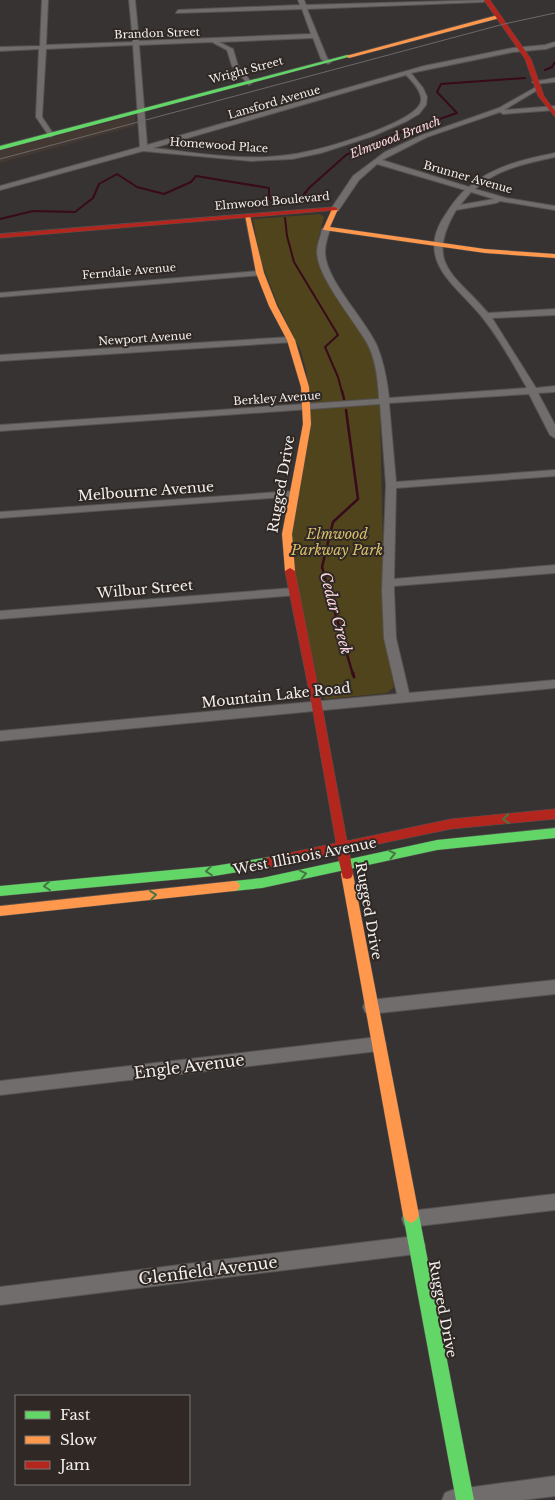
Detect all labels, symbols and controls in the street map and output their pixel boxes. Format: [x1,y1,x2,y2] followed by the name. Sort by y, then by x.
[114,24,201,41] street label: Brandon Street
[207,53,285,87] street label: Wright Street
[226,82,322,122] street label: Lansford Avenue
[346,113,443,162] water label: Elmwood Branch
[169,135,269,155] street label: Homewood Place
[422,158,514,196] street label: Brunner Avenue
[214,189,331,213] street label: Elmwood Boulevard
[82,260,176,282] street label: Ferndale Avenue
[98,328,192,348] street label: Newport Avenue
[233,388,321,408] street label: Berkley Avenue
[264,434,298,534] street label: Rugged Drive
[77,477,215,505] street label: Melbourne Avenue
[290,525,383,559] park label: Elmwood Parkway Park
[316,570,356,656] water label: Cedar Creek
[95,576,195,602] street label: Wilbur Street
[201,678,352,712] street label: Mountain Lake Road
[502,813,510,824] one-way arrow
[231,833,378,879] street label: West Illinois Avenue
[388,849,397,860] one-way arrow
[352,861,386,961] street label: Rugged Drive
[205,865,213,876] one-way arrow
[299,869,308,880] one-way arrow
[43,880,51,891] one-way arrow
[149,890,157,901] one-way arrow
[132,1049,246,1083] street label: Engle Avenue
[137,1252,279,1288] street label: Glenfield Avenue
[425,1259,461,1359] street label: Rugged Drive
[15,1395,190,1485] legend
[60,1405,91,1424] text: Fast
[60,1430,97,1449] text: Slow
[58,1455,90,1474] text: Jam

